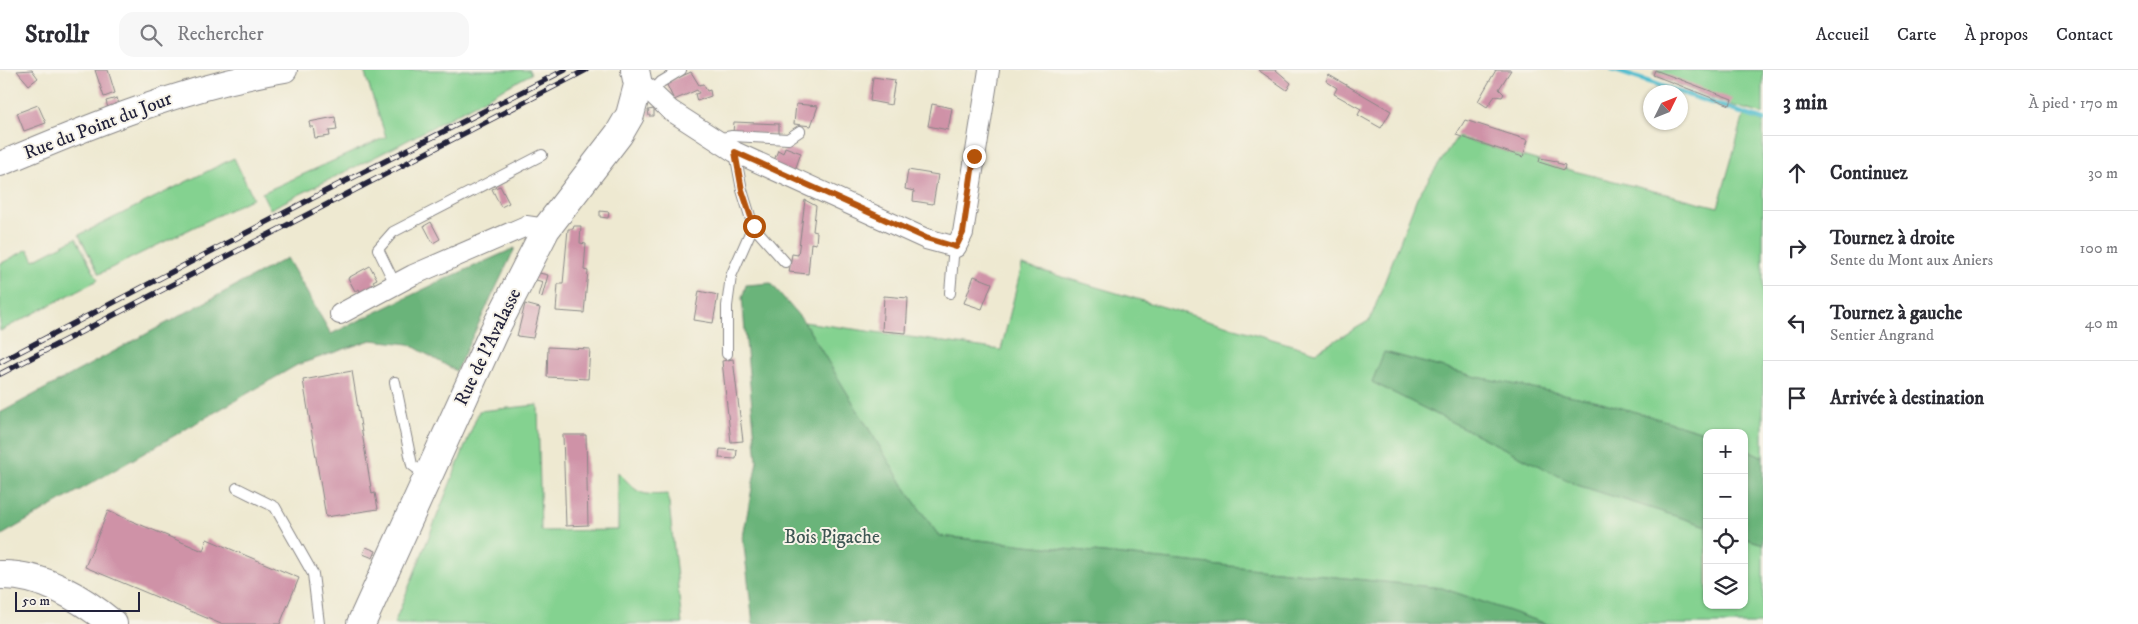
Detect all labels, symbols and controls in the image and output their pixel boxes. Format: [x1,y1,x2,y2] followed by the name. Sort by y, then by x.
[119,12,469,57] search box
[25,20,89,50] text: Strollr
[137,21,165,49] icon: search
[177,23,264,46] text: Rechercher
[1816,24,1869,46] text: Accueil
[1897,24,1936,46] text: Carte
[1964,24,2028,46] text: À propos
[2056,24,2113,46] text: Contact
[1643,85,1688,130] north arrow
[21,87,175,165] street label: Rue du Point du Jour
[1783,90,1828,116] text: 3 min
[2029,93,2118,113] text: À pied · 170 m
[963,145,986,168] route end
[1783,159,1811,187] icon: ahead
[1830,162,1908,185] text: Continuez
[2088,163,2118,183] text: 30 m
[743,215,766,238] route start
[1830,227,1955,250] text: Tournez à droite
[1783,234,1811,262] icon: right
[2080,238,2118,258] text: 100 m
[1830,250,1993,270] text: Sente du Mont aux Aniers
[450,284,526,409] street label: Rue de l'Avalasse
[1830,302,1962,325] text: Tournez à gauche
[1783,309,1811,337] icon: left
[2085,313,2118,333] text: 40 m
[1830,325,1934,345] text: Sentier Angrand
[1783,384,1811,412] icon: arrive
[1830,387,1984,410] text: Arrivée à destination
[1703,429,1748,609] map controls
[1703,429,1748,474] button: +
[1703,474,1748,519] button: −
[1703,519,1748,564] button: locate
[784,526,880,549] park label: Bois Pigache
[1703,564,1748,609] button: layers
[15,589,140,612] scale bar
[22,592,50,610] text: 50 m

